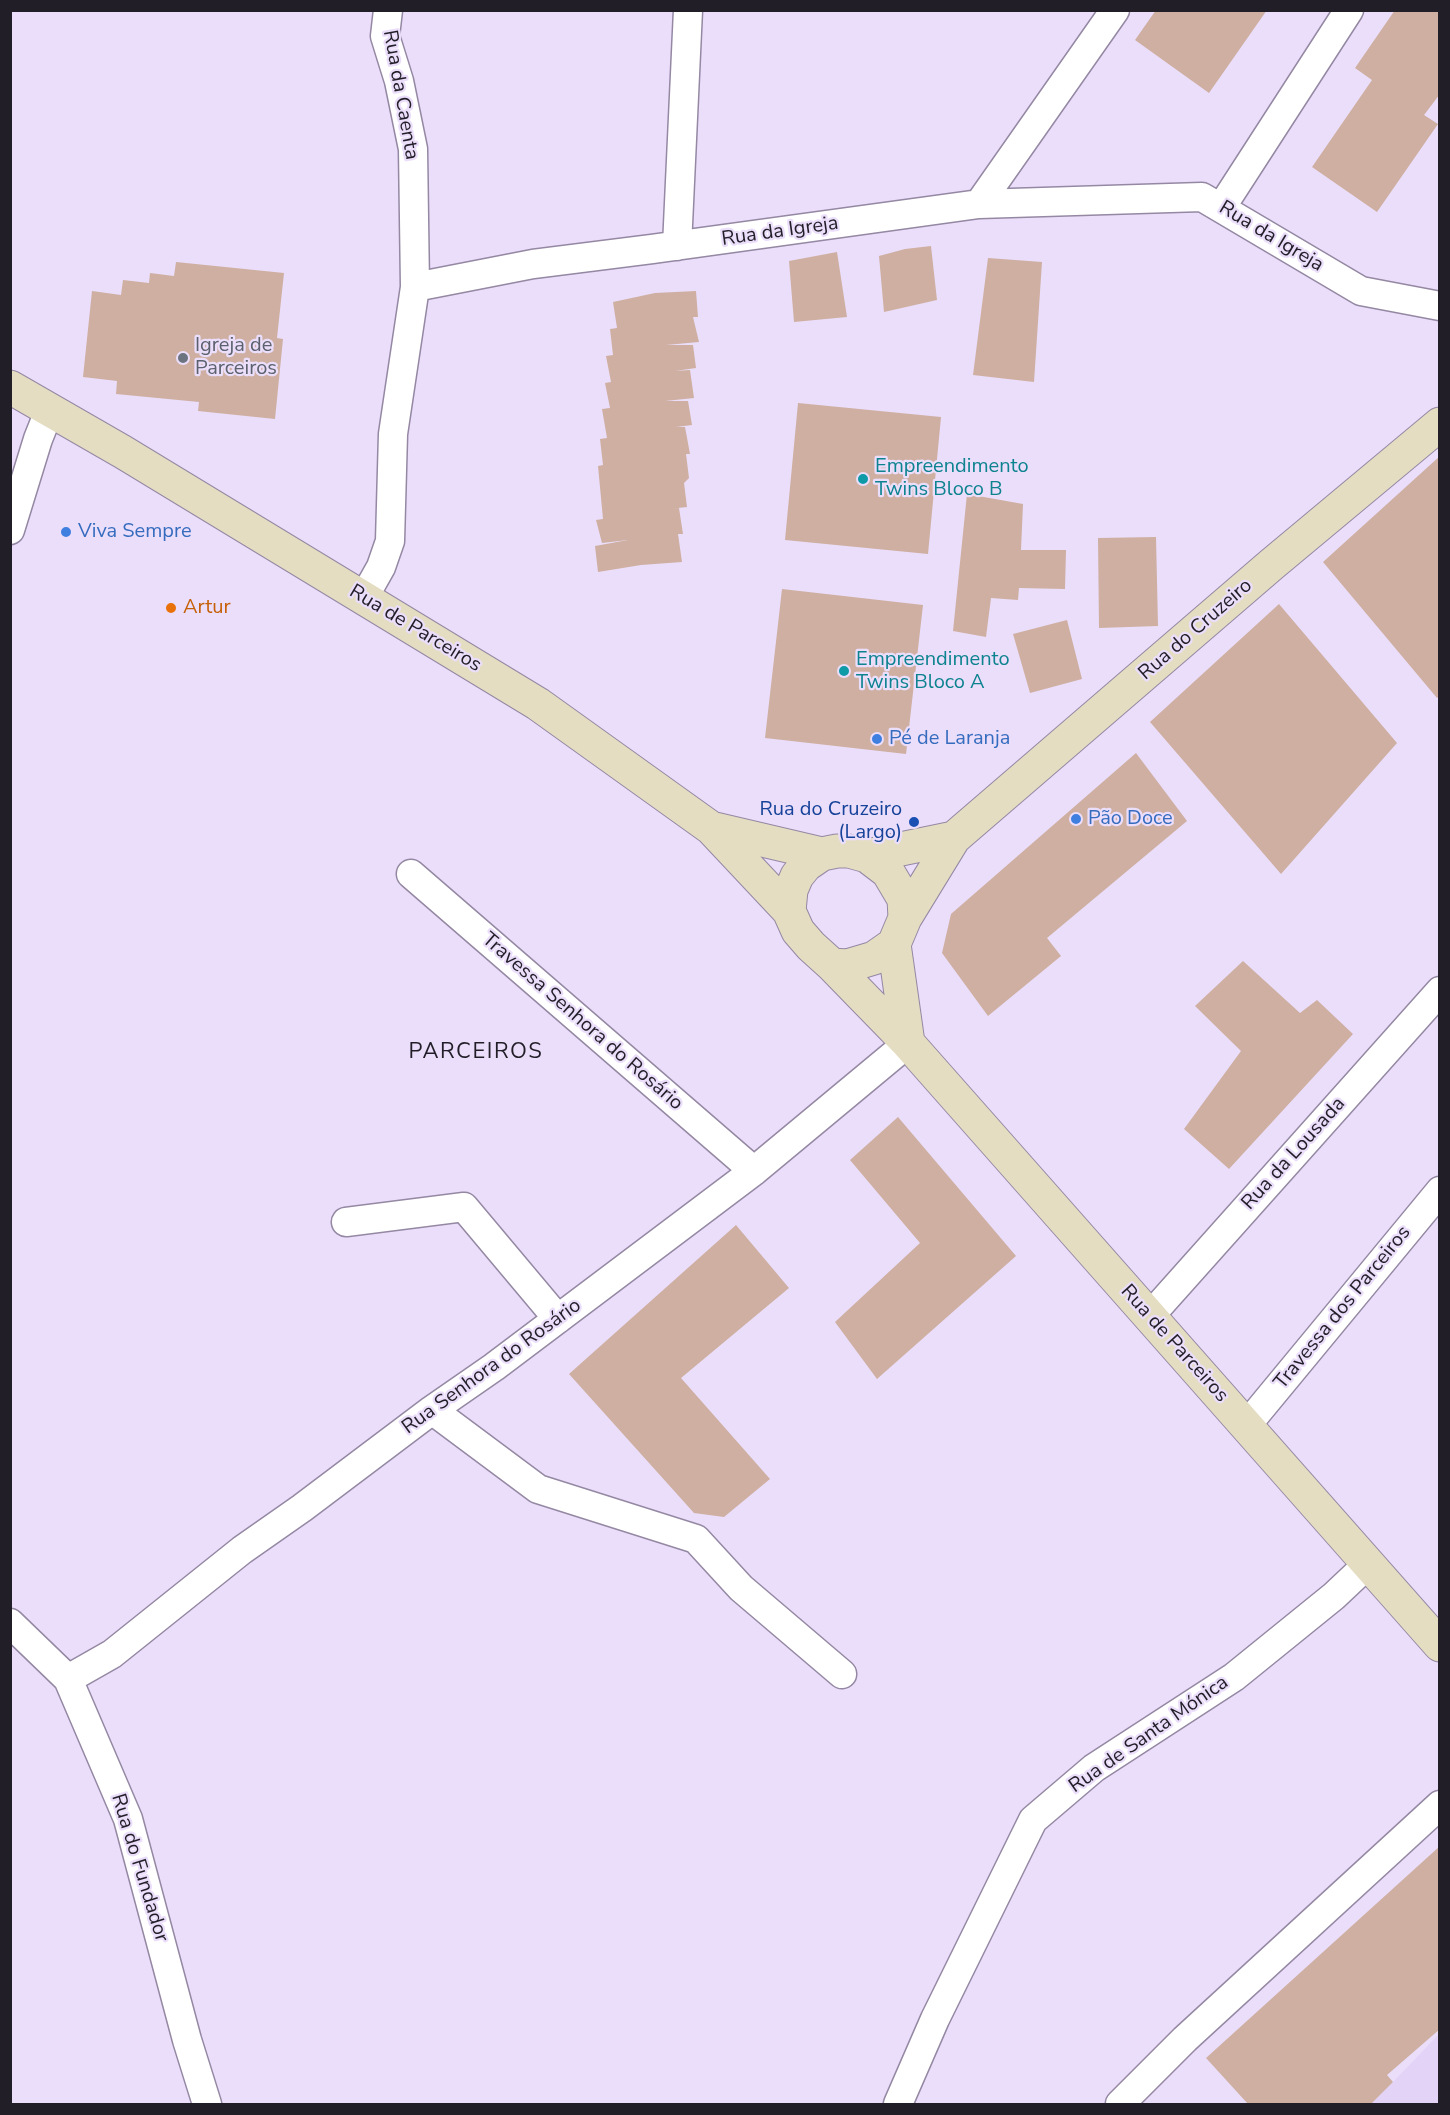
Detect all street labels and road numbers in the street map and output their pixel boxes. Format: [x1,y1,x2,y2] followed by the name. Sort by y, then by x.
[377,28,423,162] street label: Rua da Caenta
[1214,196,1328,278] street label: Rua da Igreja
[720,212,840,252] street label: Rua da Igreja
[1134,574,1258,686] street label: Rua do Cruzeiro
[345,580,485,678] street label: Rua de Parceiros
[476,928,688,1116] street label: Travessa Senhora do Rosário
[1237,1093,1351,1215] street label: Rua da Lousada
[1270,1221,1416,1395] street label: Travessa dos Parceiros
[1115,1280,1233,1408] street label: Rua de Parceiros
[398,1294,586,1440] street label: Rua Senhora do Rosário
[1065,1671,1233,1799] street label: Rua de Santa Mónica
[105,1791,173,1945] street label: Rua do Fundador

